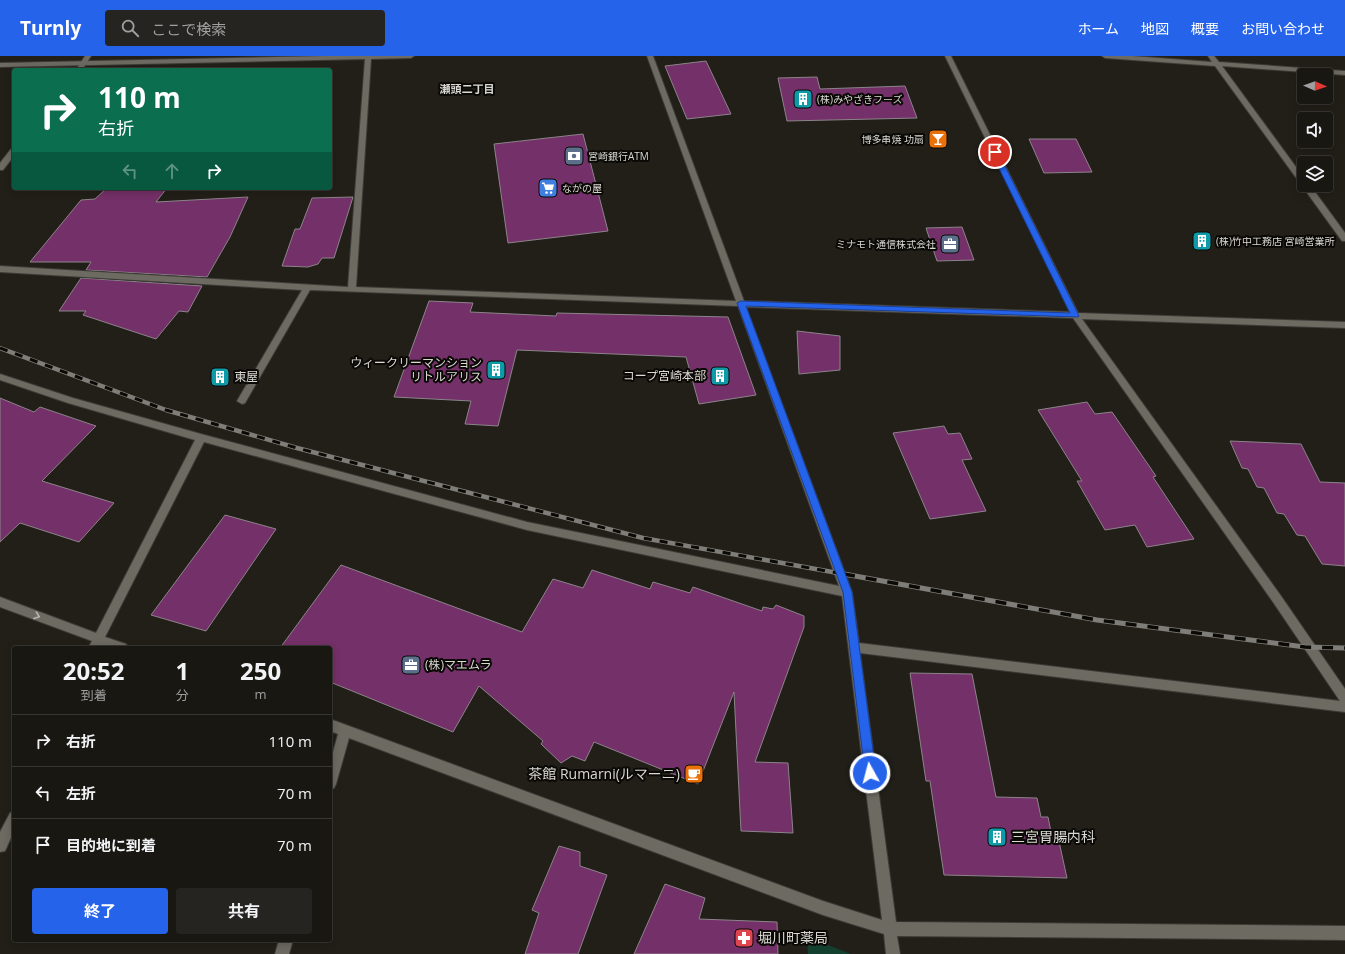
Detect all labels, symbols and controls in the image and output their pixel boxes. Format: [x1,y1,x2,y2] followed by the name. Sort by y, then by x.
[105,10,385,46] search box
[20,15,81,41] text: Turnly
[119,17,141,39] icon: search
[151,19,226,39] text: ここで検索
[1077,19,1119,38] text: ホーム
[1141,19,1169,38] text: 地図
[1191,19,1219,38] text: 概要
[1241,19,1325,38] text: お問い合わせ
[1297,68,1333,104] north arrow
[1297,68,1333,192] map controls
[98,78,181,116] text: 110 m
[440,81,495,96] district label: 瀬頭二丁目
[32,84,84,136] icon: right
[792,88,814,110] building icon: (株)みやざきフーズ
[817,92,902,106] place label: (株)みやざきフーズ
[1297,112,1333,148] button: sound
[98,116,134,140] text: 右折
[927,128,949,150] bar icon: 博多串焼 功扇
[861,132,924,146] place label: 博多串焼 功扇
[978,135,1012,169] pin
[984,141,1006,163] icon: arrive
[563,145,585,167] bank icon: 宮崎銀行ATM
[588,149,649,163] place label: 宮崎銀行ATM
[1297,156,1333,192] button: layers
[119,160,141,182] icon: left
[161,160,183,182] icon: ahead
[203,160,225,182] icon: right
[537,177,559,199] supermarket icon: ながの屋
[562,181,602,195] place label: ながの屋
[1191,230,1213,252] building icon: (株)竹中工務店 宮崎営業所
[939,233,961,255] office icon: ミナモト通信株式会社
[1216,234,1335,248] place label: (株)竹中工務店 宮崎営業所
[836,237,936,251] place label: ミナモト通信株式会社
[350,354,482,385] place label: ウィークリーマンション リトルアリス
[485,359,507,381] building icon: ウィークリーマンション リトルアリス
[709,365,731,387] building icon: コープ宮崎本部
[209,366,231,388] building icon: 東屋
[623,367,706,384] place label: コープ宮崎本部
[234,368,258,385] place label: 東屋
[33,611,40,620] one-way arrow
[63,654,125,687] text: 20:52
[175,654,189,687] text: 1
[240,654,281,687] text: 250
[400,654,422,676] office icon: (株)マエムラ
[425,656,491,673] place label: (株)マエムラ
[255,685,267,703] text: m
[81,686,107,704] text: 到着
[176,686,189,704] text: 分
[32,730,54,752] icon: right
[66,731,96,751] text: 右折
[268,731,312,751] text: 110 m
[849,752,891,794] position arrow
[683,763,705,785] cafe icon: 茶館 Rumarni(ルマーニ)
[528,764,680,783] place label: 茶館 Rumarni(ルマーニ)
[32,782,54,804] icon: left
[66,783,96,803] text: 左折
[277,783,312,803] text: 70 m
[986,826,1008,848] building icon: 三宮胃腸内科
[1011,827,1095,846] place label: 三宮胃腸内科
[32,834,54,856] icon: arrive
[66,835,156,855] text: 目的地に到着
[277,835,312,855] text: 70 m
[32,888,168,934] button: 終了
[176,888,312,934] button: 共有
[733,927,755,949] pharmacy icon: 堀川町薬局
[758,928,828,947] place label: 堀川町薬局

